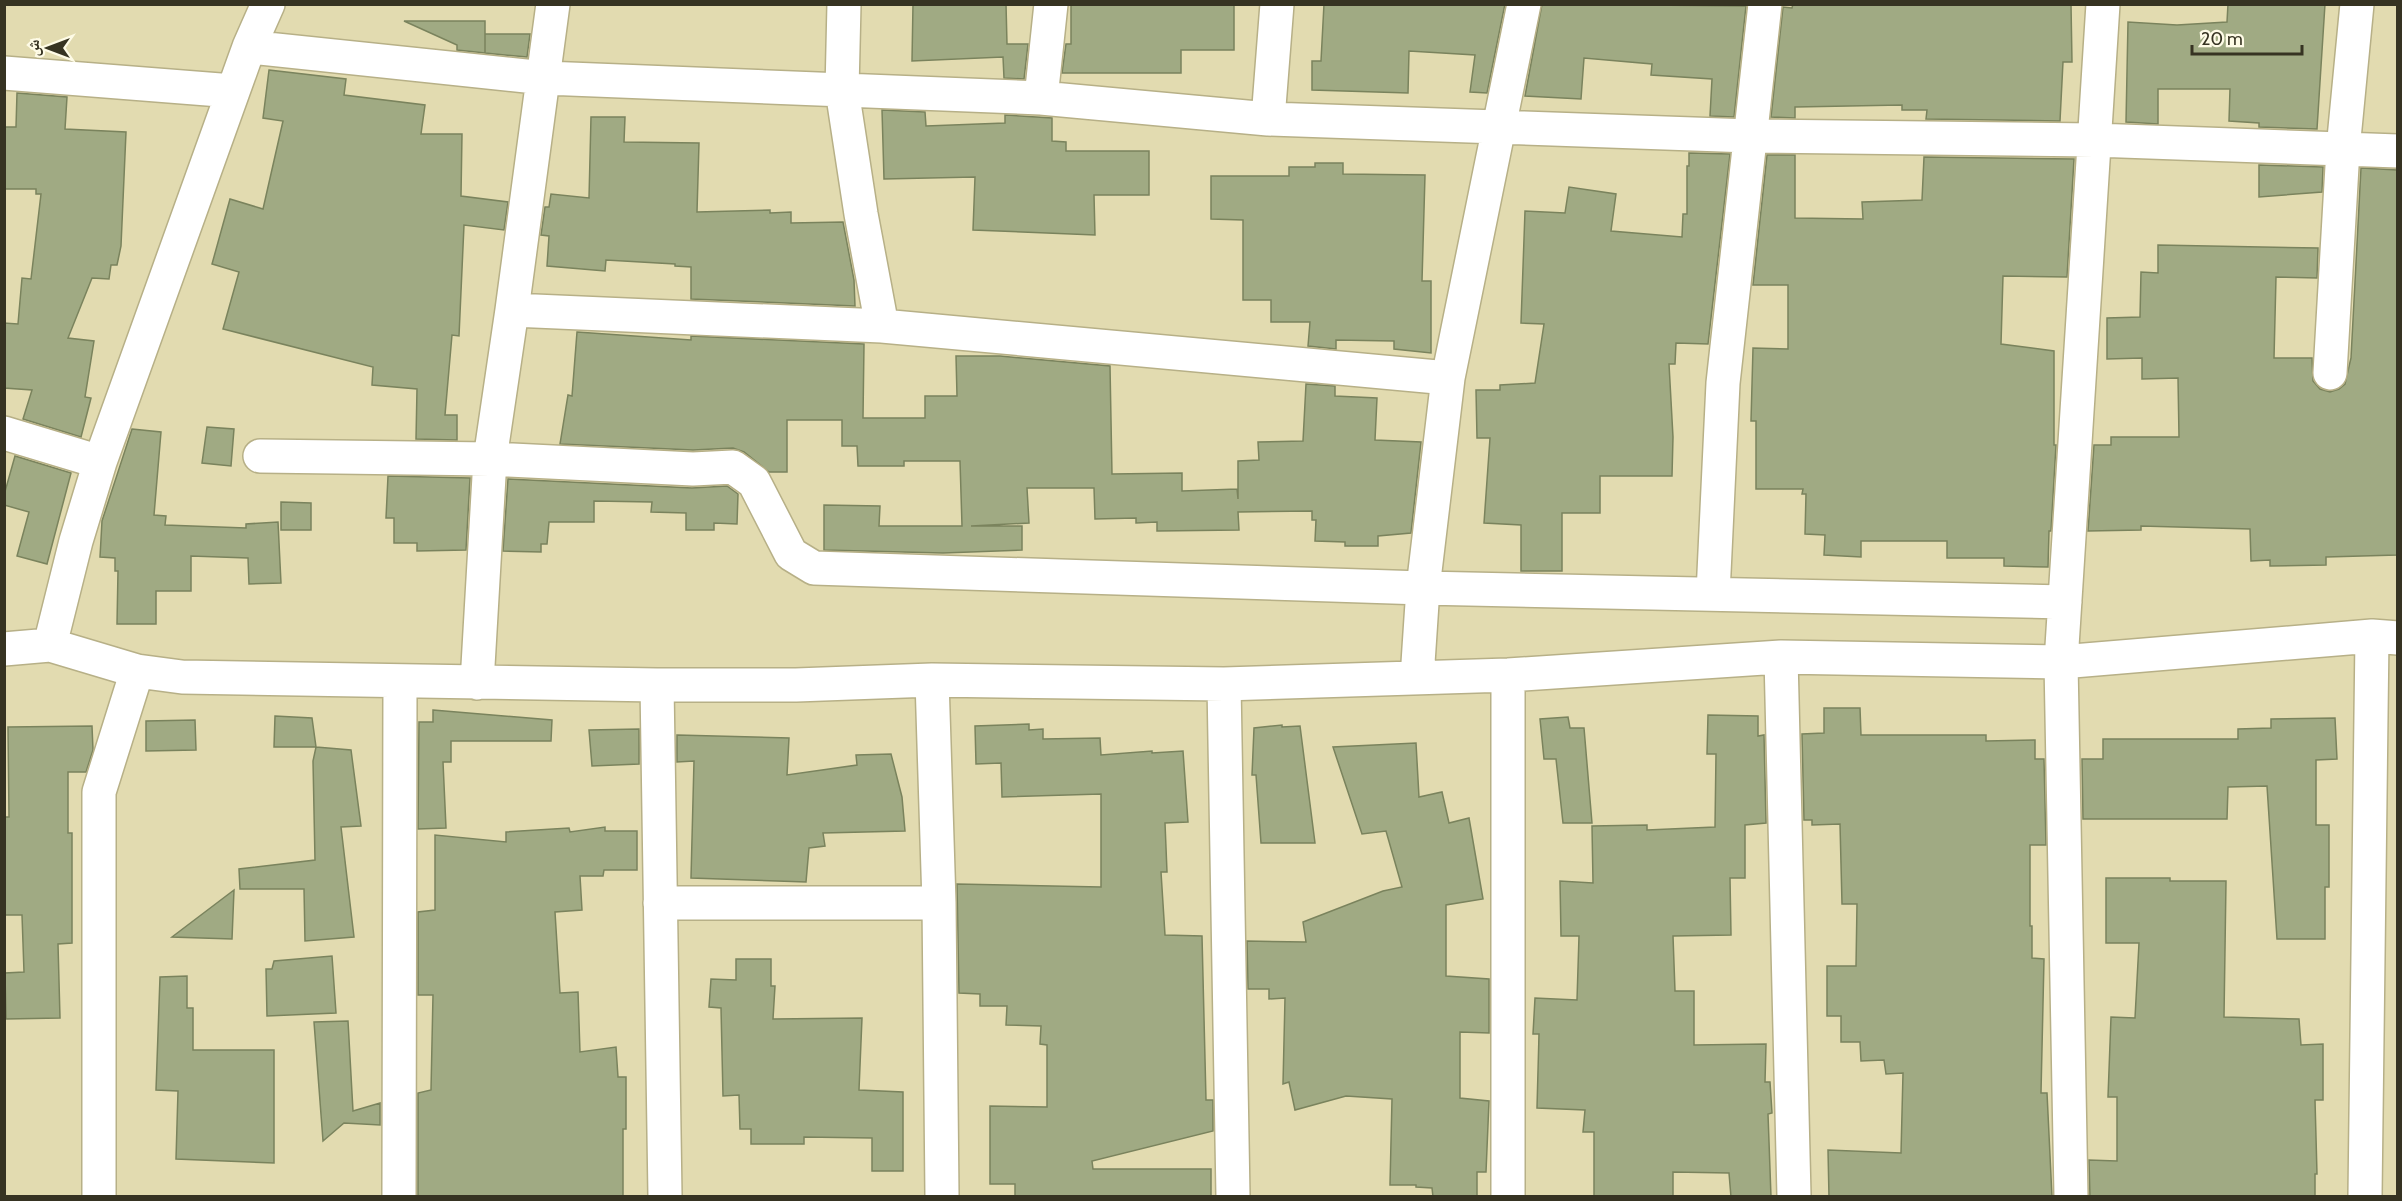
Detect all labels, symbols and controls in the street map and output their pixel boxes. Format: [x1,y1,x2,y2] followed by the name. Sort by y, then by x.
[18,18,78,78] north arrow
[2192,18,2302,56] scale bar
[2201,28,2243,50] text: 20 m
[24,39,43,56] text: ش

